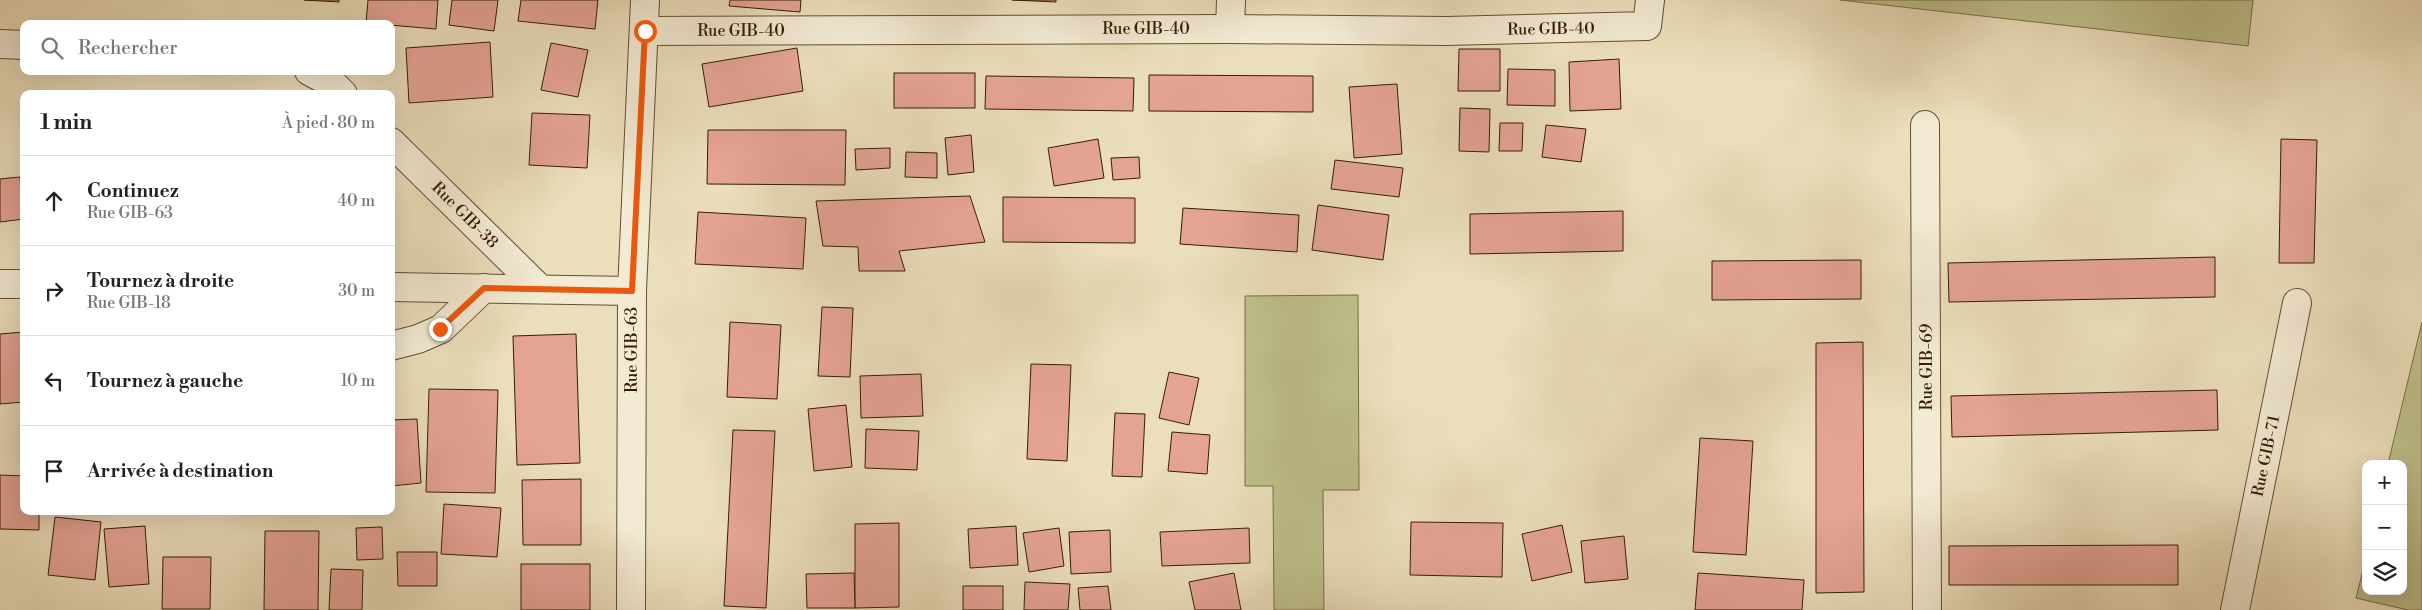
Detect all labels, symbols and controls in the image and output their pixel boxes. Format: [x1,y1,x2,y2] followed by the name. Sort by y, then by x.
[1507,18,1595,40] street label: Rue GIB-40
[1102,19,1190,39] street label: Rue GIB-40
[20,20,395,75] search box
[634,20,657,43] route start
[697,21,785,41] street label: Rue GIB-40
[38,34,66,62] icon: search
[78,36,177,60] text: Rechercher
[40,110,92,136] text: 1 min
[282,113,375,133] text: À pied · 80 m
[427,177,503,253] street label: Rue GIB-38
[87,179,179,203] text: Continuez
[40,187,68,215] icon: ahead
[338,191,375,211] text: 40 m
[87,203,173,223] text: Rue GIB-63
[87,269,234,293] text: Tournez à droite
[40,277,68,305] icon: right
[338,281,375,301] text: 30 m
[87,293,171,313] text: Rue GIB-18
[622,307,642,393] street label: Rue GIB-63
[429,318,452,341] route end
[1917,323,1937,410] street label: Rue GIB-69
[40,367,68,395] icon: left
[87,369,243,393] text: Tournez à gauche
[341,371,375,391] text: 10 m
[2248,413,2284,499] street label: Rue GIB-71
[40,457,68,485] icon: arrive
[87,459,273,483] text: Arrivée à destination
[2362,460,2407,595] map controls
[2362,460,2407,505] button: +
[2362,505,2407,550] button: −
[2362,550,2407,595] button: layers

